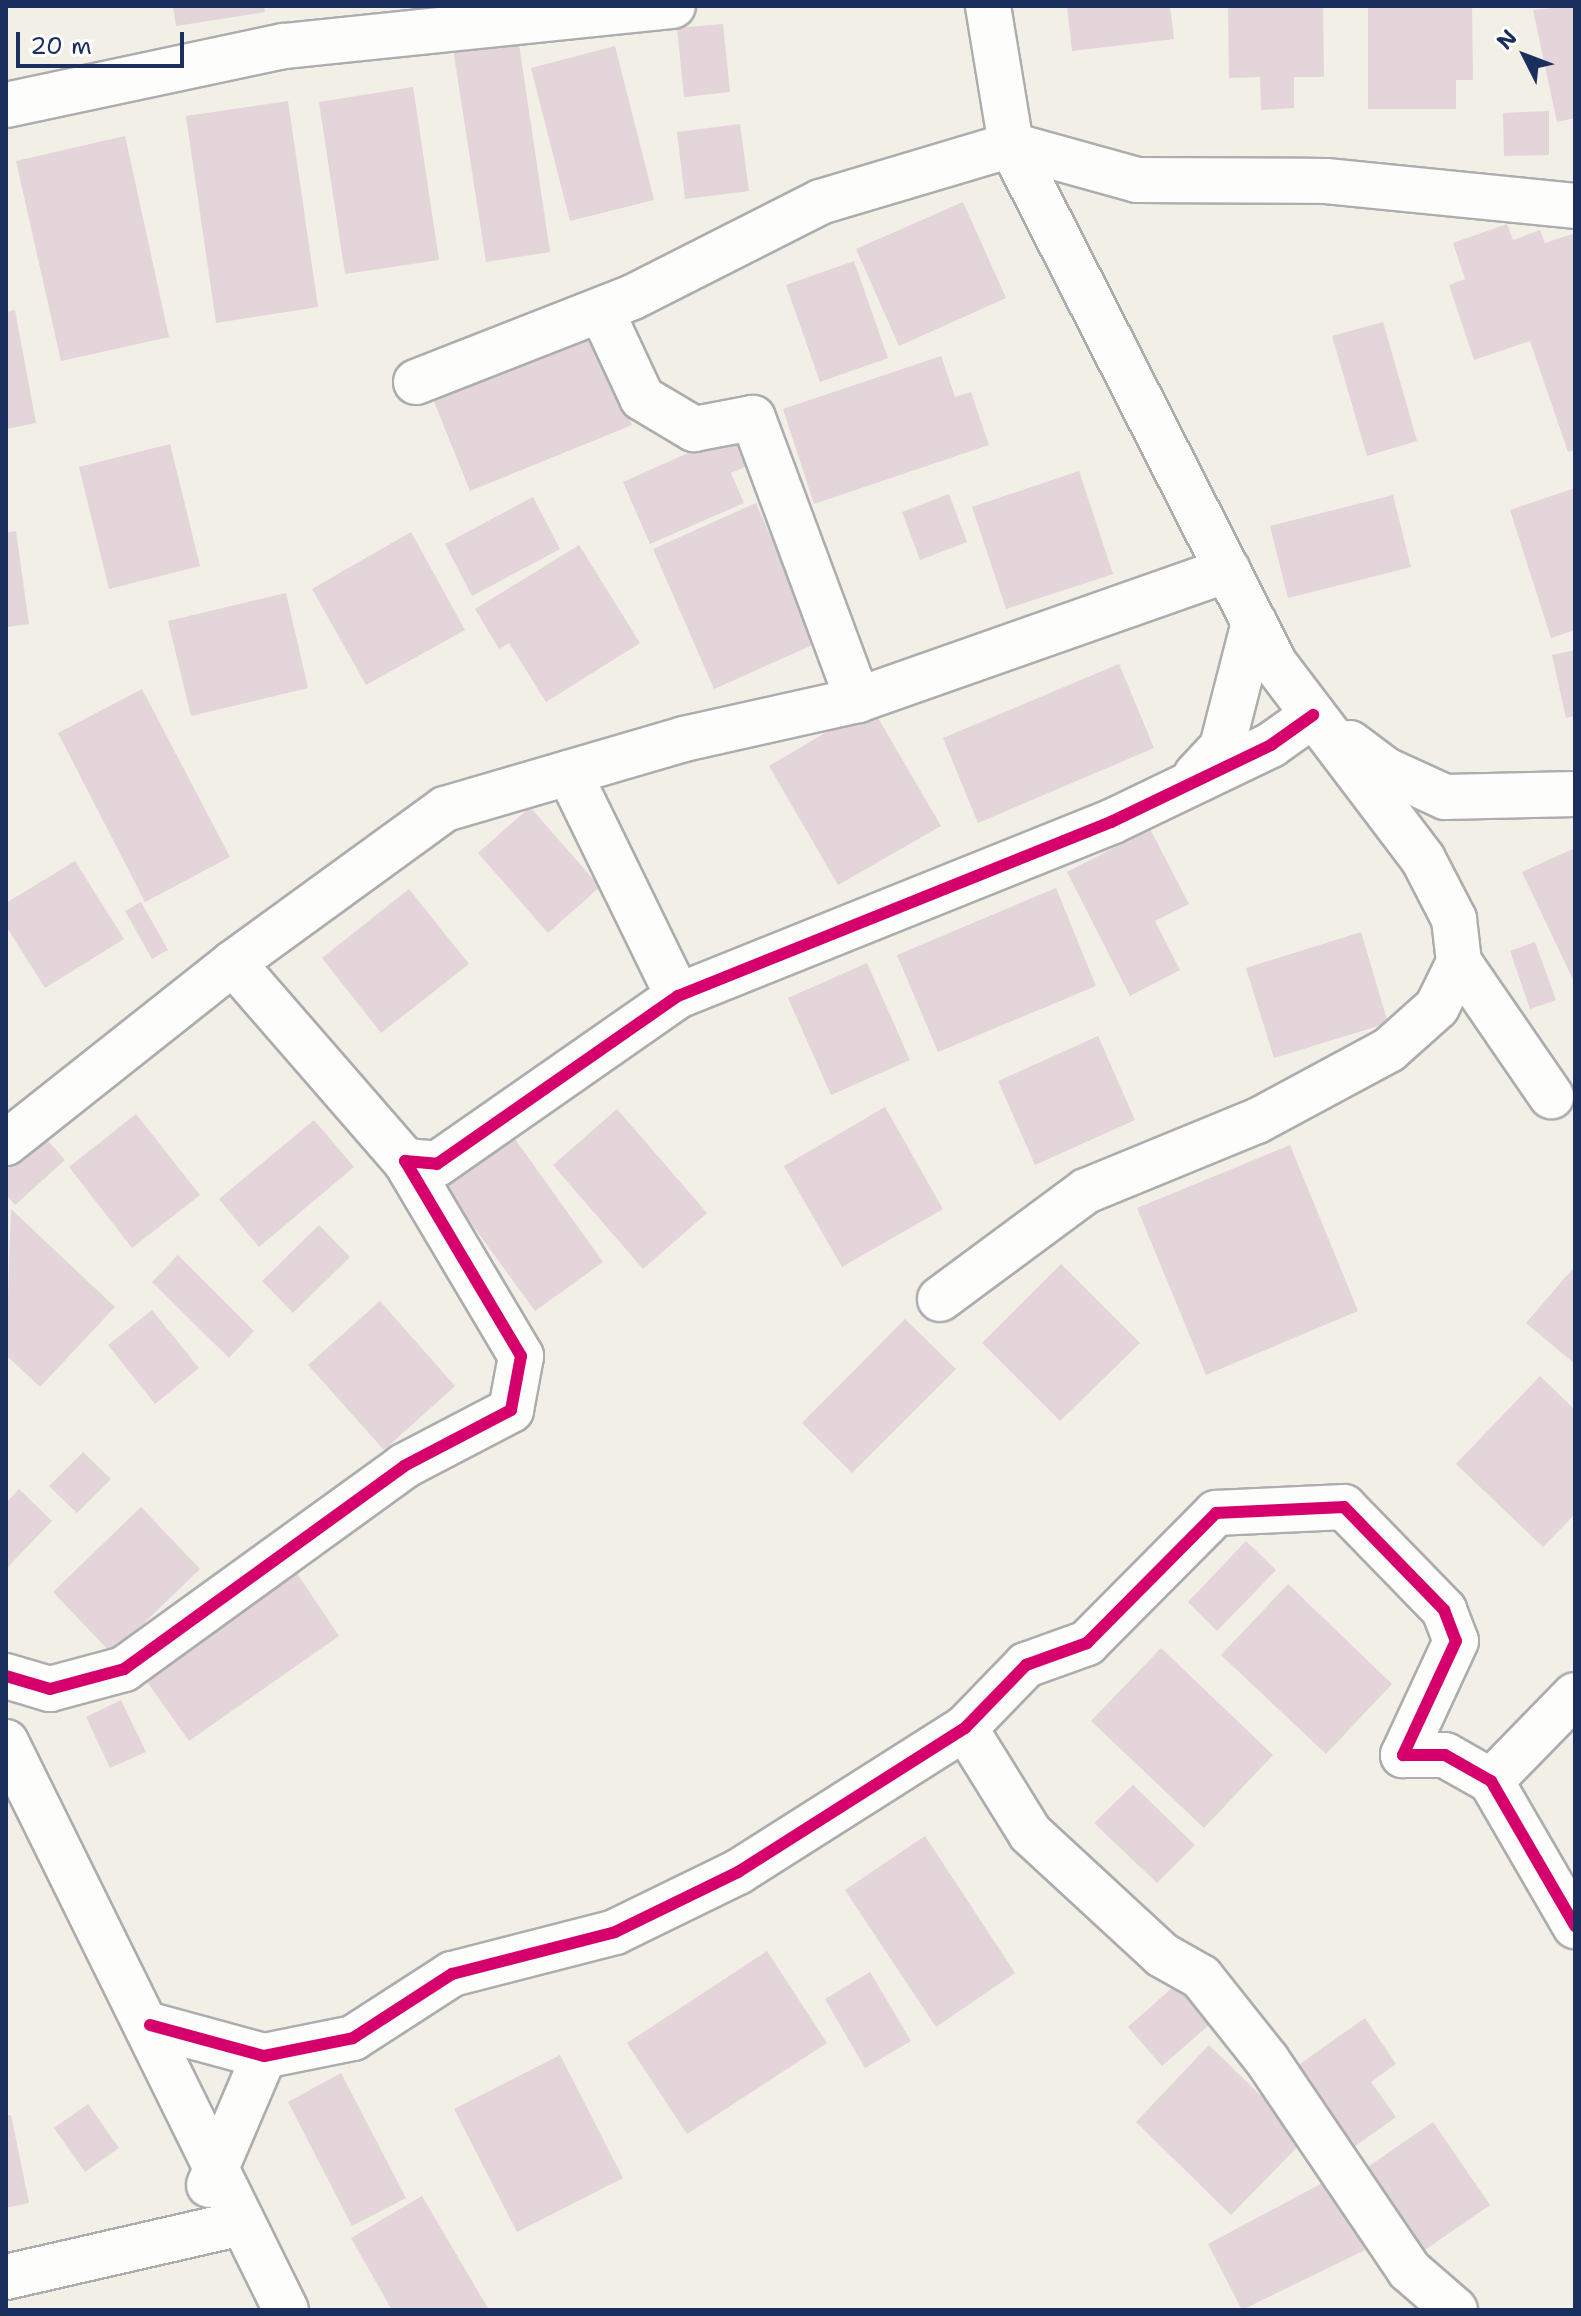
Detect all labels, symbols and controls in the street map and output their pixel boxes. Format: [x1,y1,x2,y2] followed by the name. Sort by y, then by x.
[20,16,188,66] scale bar
[1485,16,1565,96] north arrow
[1490,23,1523,56] text: N
[30,30,92,62] text: 20 m

